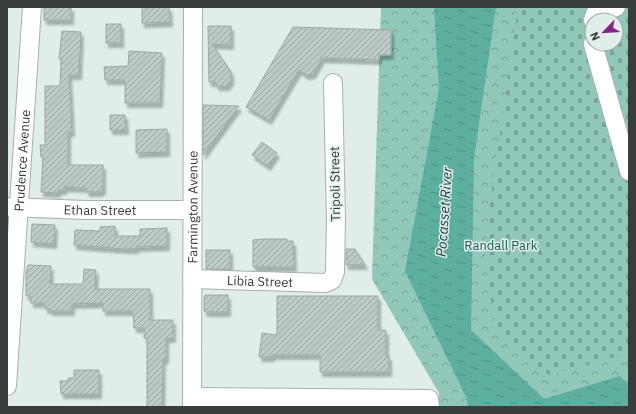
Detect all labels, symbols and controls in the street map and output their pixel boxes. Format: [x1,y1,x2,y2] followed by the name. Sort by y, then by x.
[584,12,624,52] north arrow
[587,30,603,43] text: N
[10,109,34,212] street label: Prudence Avenue
[326,146,344,222] street label: Tripoli Street
[184,150,201,264] street label: Farmington Avenue
[432,166,456,258] water label: Pocasset River
[63,201,136,219] street label: Ethan Street
[464,237,538,254] park label: Randall Park
[227,272,293,291] street label: Libia Street

